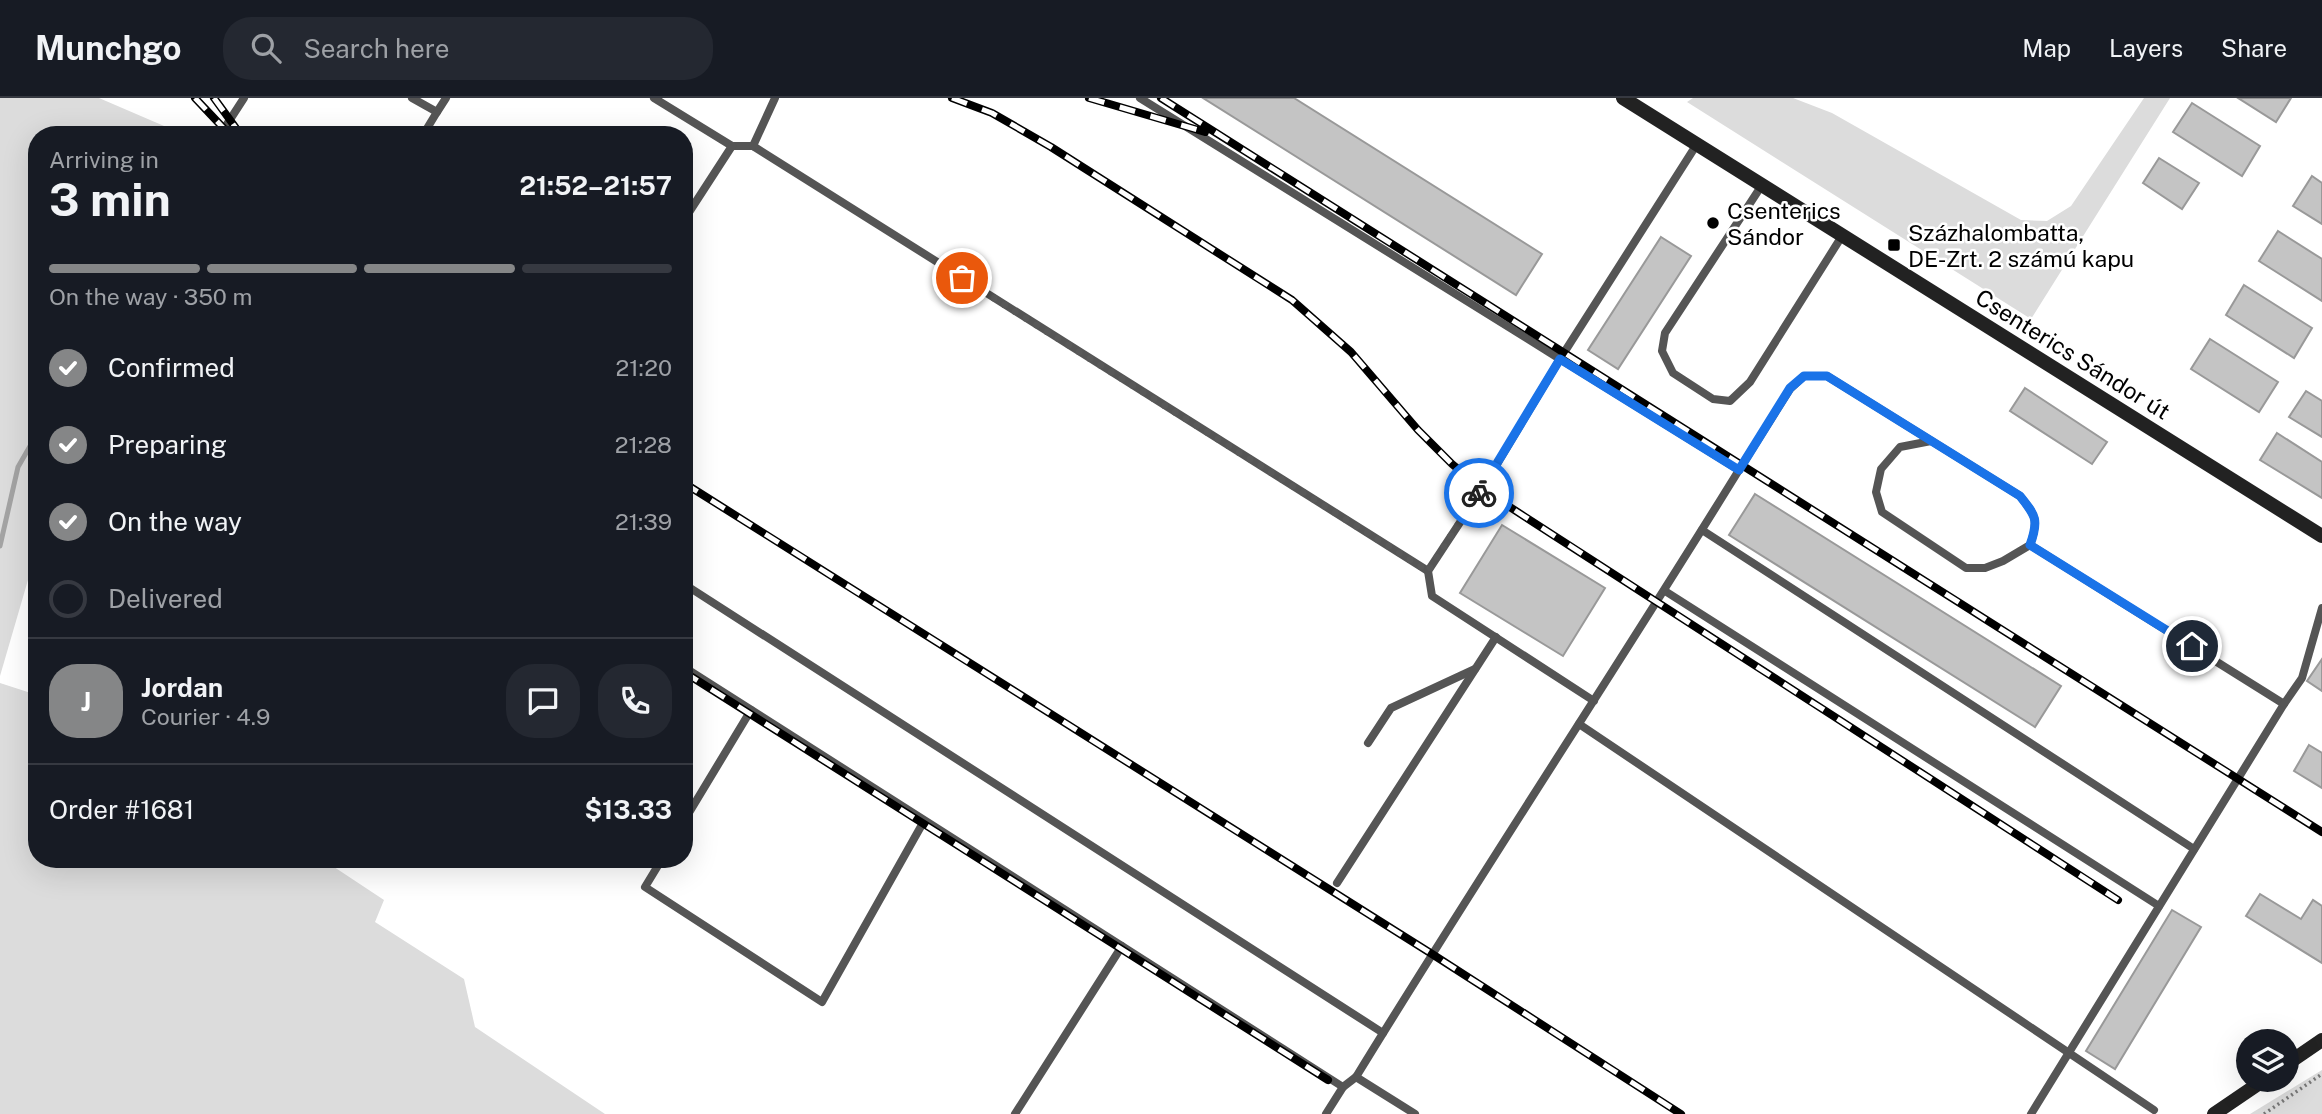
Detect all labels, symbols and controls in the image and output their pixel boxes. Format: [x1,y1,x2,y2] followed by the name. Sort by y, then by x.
[223,17,713,80] search box
[35,29,181,67] text: Munchgo
[247,29,285,67] icon: search
[303,33,449,64] text: Search here
[2022,34,2071,62] text: Map
[2109,34,2183,62] text: Layers
[2221,34,2287,62] text: Share
[49,146,159,173] text: Arriving in
[519,170,672,201] text: 21:52–21:57
[49,172,171,226] text: 3 min
[1727,197,1841,250] place label: Csenterics Sándor
[1705,215,1721,231] marker: Csenterics Sándor
[1908,219,2134,272] place label: Százhalombatta, DE-Zrt. 2 számú kapu
[1886,237,1902,253] marker: Százhalombatta, DE-Zrt. 2 számú kapu
[932,248,992,308] pin
[943,259,981,297] icon: bag
[49,283,252,310] text: On the way · 350 m
[1971,283,2175,425] street label: Csenterics Sándor út
[49,349,87,387] icon: check
[108,352,235,383] text: Confirmed
[616,354,672,381] text: 21:20
[49,426,87,464] icon: check
[108,429,227,460] text: Preparing
[615,431,672,458] text: 21:28
[1444,458,1514,528] courier
[1460,474,1498,512] icon: bike
[49,503,87,541] icon: check
[108,506,242,537] text: On the way
[615,508,672,535] text: 21:39
[108,583,223,614] text: Delivered
[2162,616,2222,676] pin
[2173,627,2211,665] icon: home
[506,664,580,738] button: chat
[598,664,672,738] button: phone
[141,672,223,703] text: Jordan
[81,686,91,717] text: J
[141,703,270,730] text: Courier · 4.9
[49,794,194,825] text: Order #1681
[584,794,672,825] text: $13.33
[2236,1029,2299,1092] map controls
[2236,1029,2299,1092] button: layers

